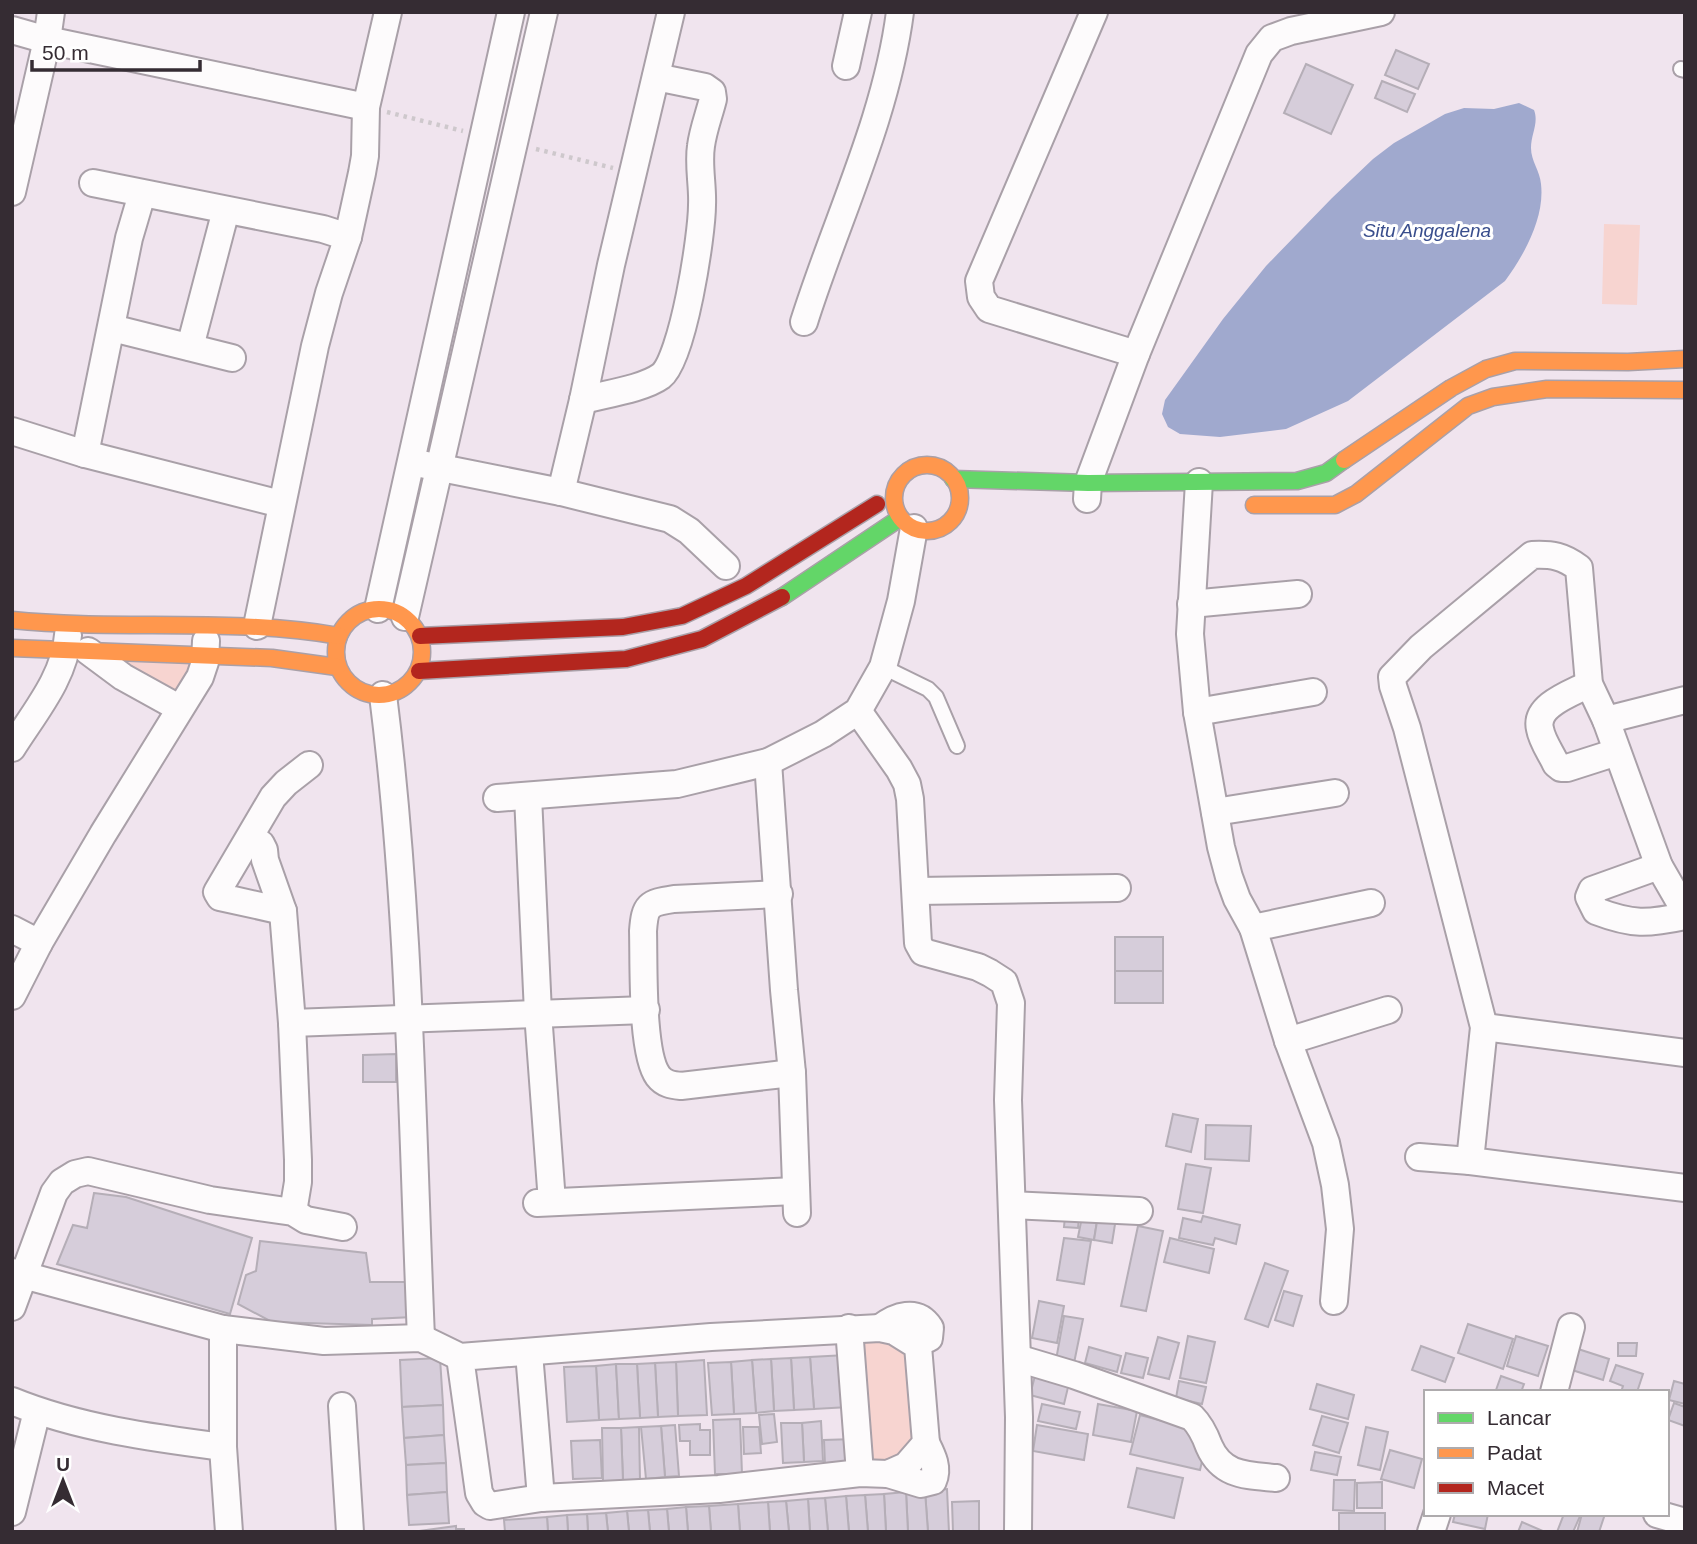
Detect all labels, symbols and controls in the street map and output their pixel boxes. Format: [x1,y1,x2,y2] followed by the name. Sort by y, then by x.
[32,28,200,72] scale bar
[42,41,89,64] text: 50 m
[1363,220,1491,241] water label: Situ Anggalena
[1424,1390,1669,1516] legend
[1487,1406,1551,1429] text: Lancar
[1487,1441,1542,1464] text: Padat
[28,1446,98,1516] north arrow
[56,1454,70,1475] text: U
[1487,1476,1544,1499] text: Macet

